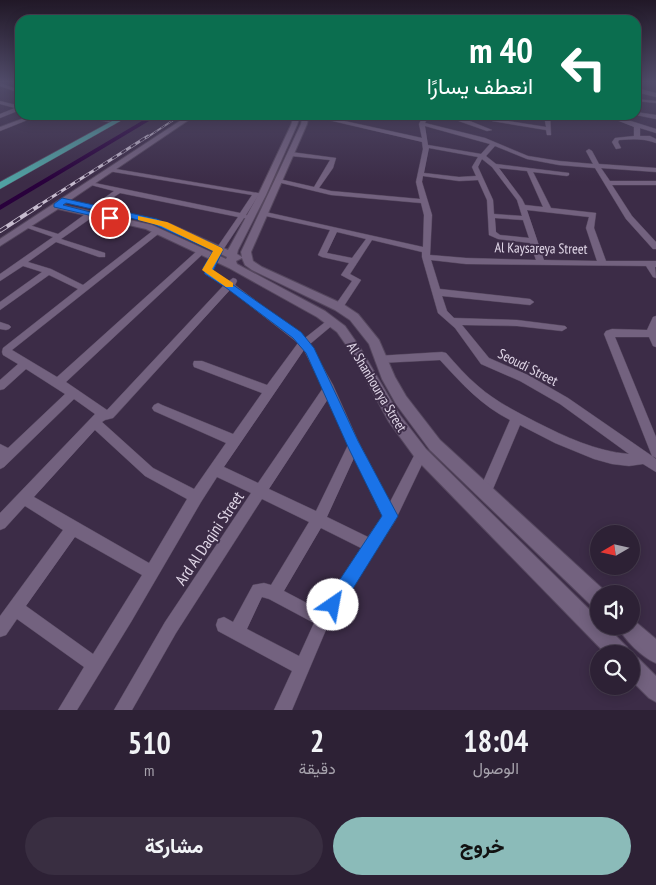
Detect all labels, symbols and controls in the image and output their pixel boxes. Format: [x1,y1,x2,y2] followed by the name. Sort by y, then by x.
[469,27,533,73] text: 40 m
[551,35,616,100] icon: left
[427,72,533,100] text: انعطف يسارًا
[89,197,131,239] pin
[96,204,124,232] icon: arrive
[494,238,588,258] street label: Al Kaysareya Street
[343,339,411,435] street label: Al Shanhourya Street
[495,344,561,390] street label: Seoudi Street
[170,487,248,589] street label: Ard Al Daqini Street
[590,525,640,575] north arrow
[590,525,640,695] map controls
[306,578,358,630] position arrow
[590,585,640,635] button: sound
[590,645,640,695] button: search
[310,721,324,760] text: 2
[463,721,528,760] text: 18:04
[128,723,171,762] text: 510
[299,758,336,778] text: دقيقة
[473,758,519,778] text: الوصول
[144,760,155,780] text: m
[25,817,323,875] button: مشاركة
[333,817,631,875] button: خروج

